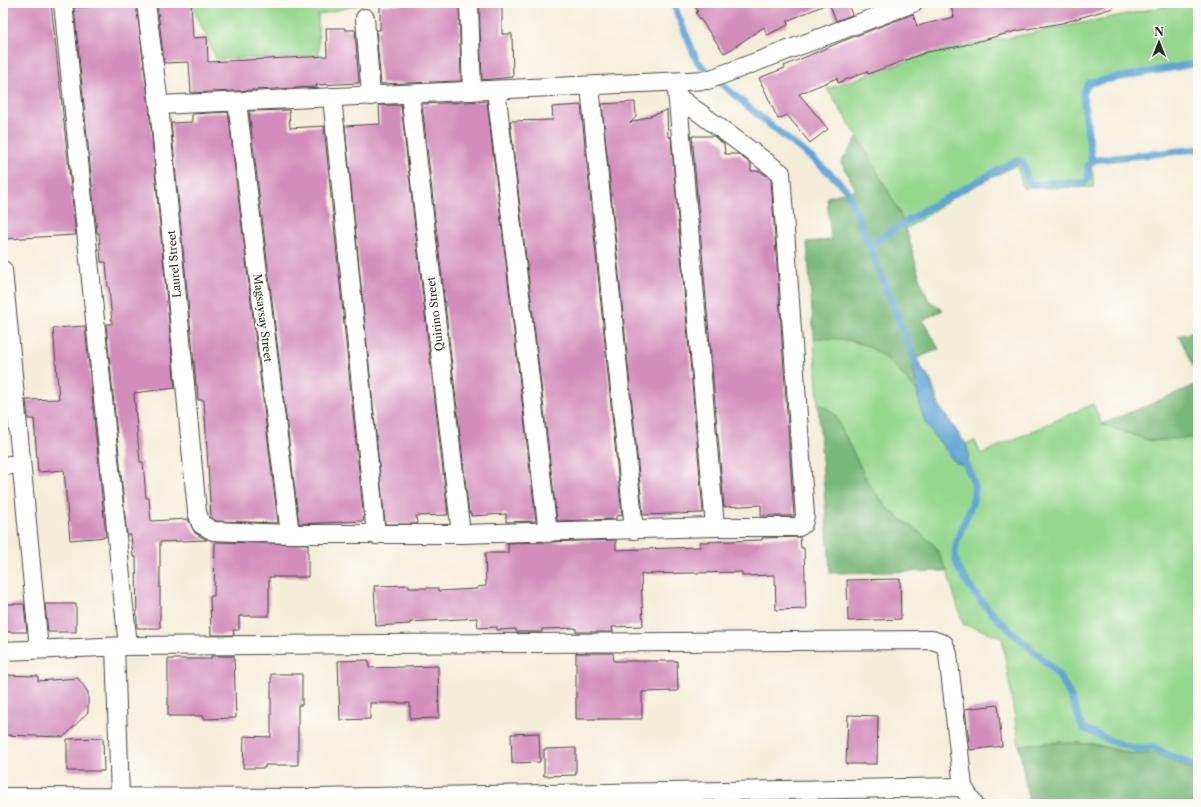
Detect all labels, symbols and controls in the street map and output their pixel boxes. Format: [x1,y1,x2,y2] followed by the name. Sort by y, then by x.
[1139,22,1179,62] north arrow
[1154,25,1164,39] text: N
[164,230,184,298] street label: Laurel Street
[251,273,275,363] street label: Magsaysay Street
[423,276,447,352] street label: Quirino Street

